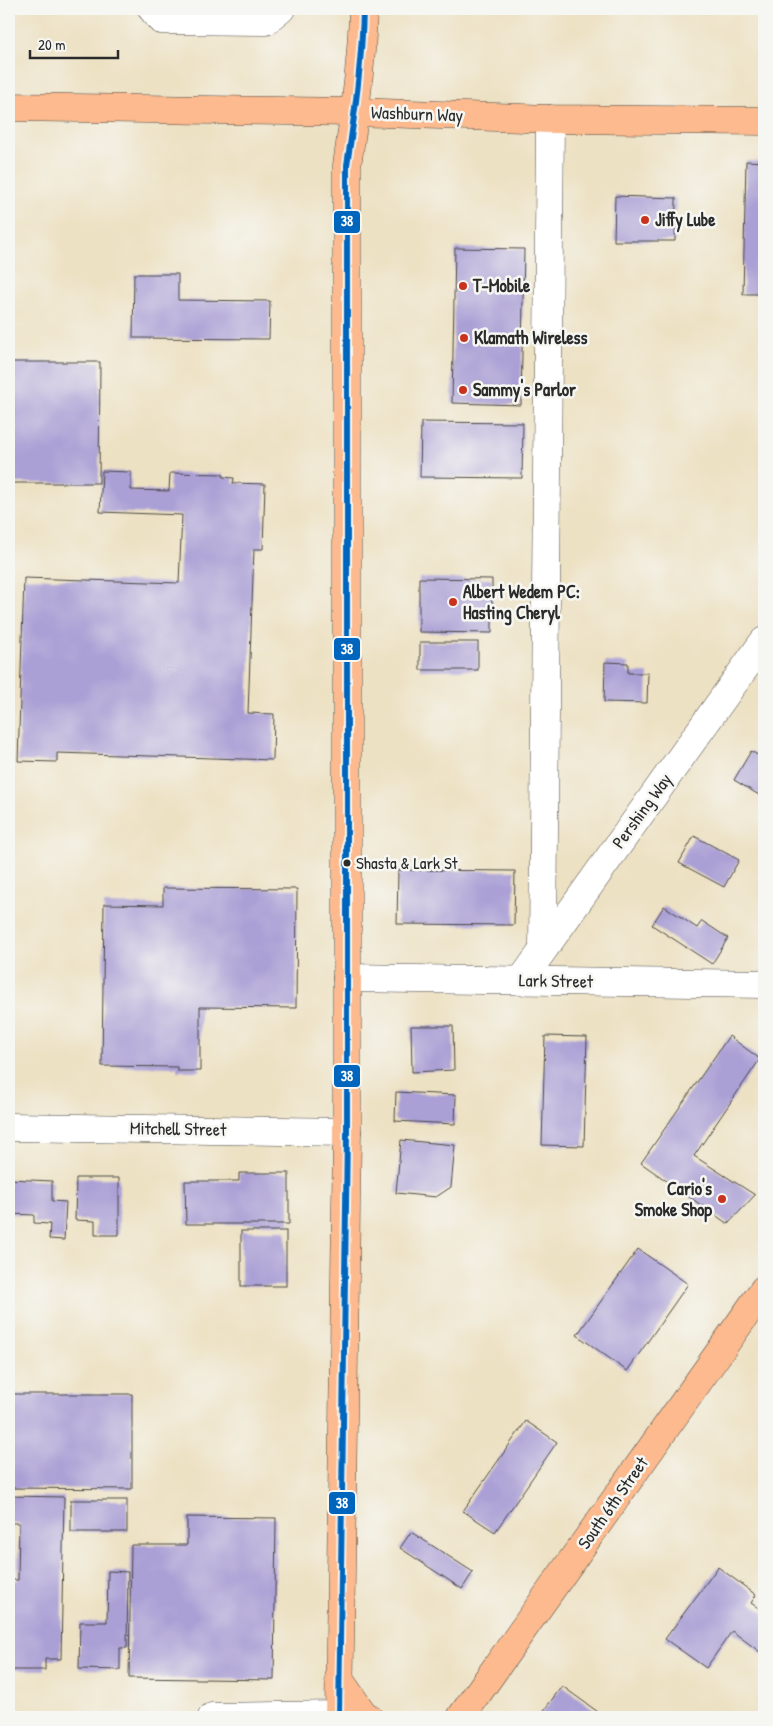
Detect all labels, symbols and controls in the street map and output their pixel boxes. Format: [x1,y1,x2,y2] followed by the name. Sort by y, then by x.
[30,28,118,60] scale bar
[38,34,65,55] text: 20 m
[370,99,464,128] street label: Washburn Way
[655,207,716,233] place label: Jiffy Lube
[333,210,361,234] line badge: 38
[341,211,353,230] text: 38
[639,214,651,226] marker: Jiffy Lube
[472,273,531,298] place label: T-Mobile
[457,280,469,292] marker: T-Mobile
[474,325,588,350] place label: Klamath Wireless
[458,332,470,344] marker: Klamath Wireless
[473,377,576,403] place label: Sammy's Parlor
[457,384,469,396] marker: Sammy's Parlor
[463,579,580,626] place label: Albert Wedem PC: Hasting Cheryl
[447,596,459,608] marker: Albert Wedem PC: Hasting Cheryl
[333,637,361,661] line badge: 38
[341,639,353,658] text: 38
[606,768,678,853] street label: Pershing Way
[356,851,459,874] place label: Shasta & Lark St
[342,858,352,868] marker: Shasta & Lark St
[519,967,594,994] street label: Lark Street
[333,1064,361,1088] line badge: 38
[341,1066,353,1085] text: 38
[130,1115,227,1142] street label: Mitchell Street
[635,1176,712,1223] place label: Cario's Smoke Shop
[716,1193,728,1205] marker: Cario's Smoke Shop
[571,1451,654,1554] street label: South 6th Street
[328,1491,356,1515] line badge: 38
[336,1493,348,1512] text: 38

